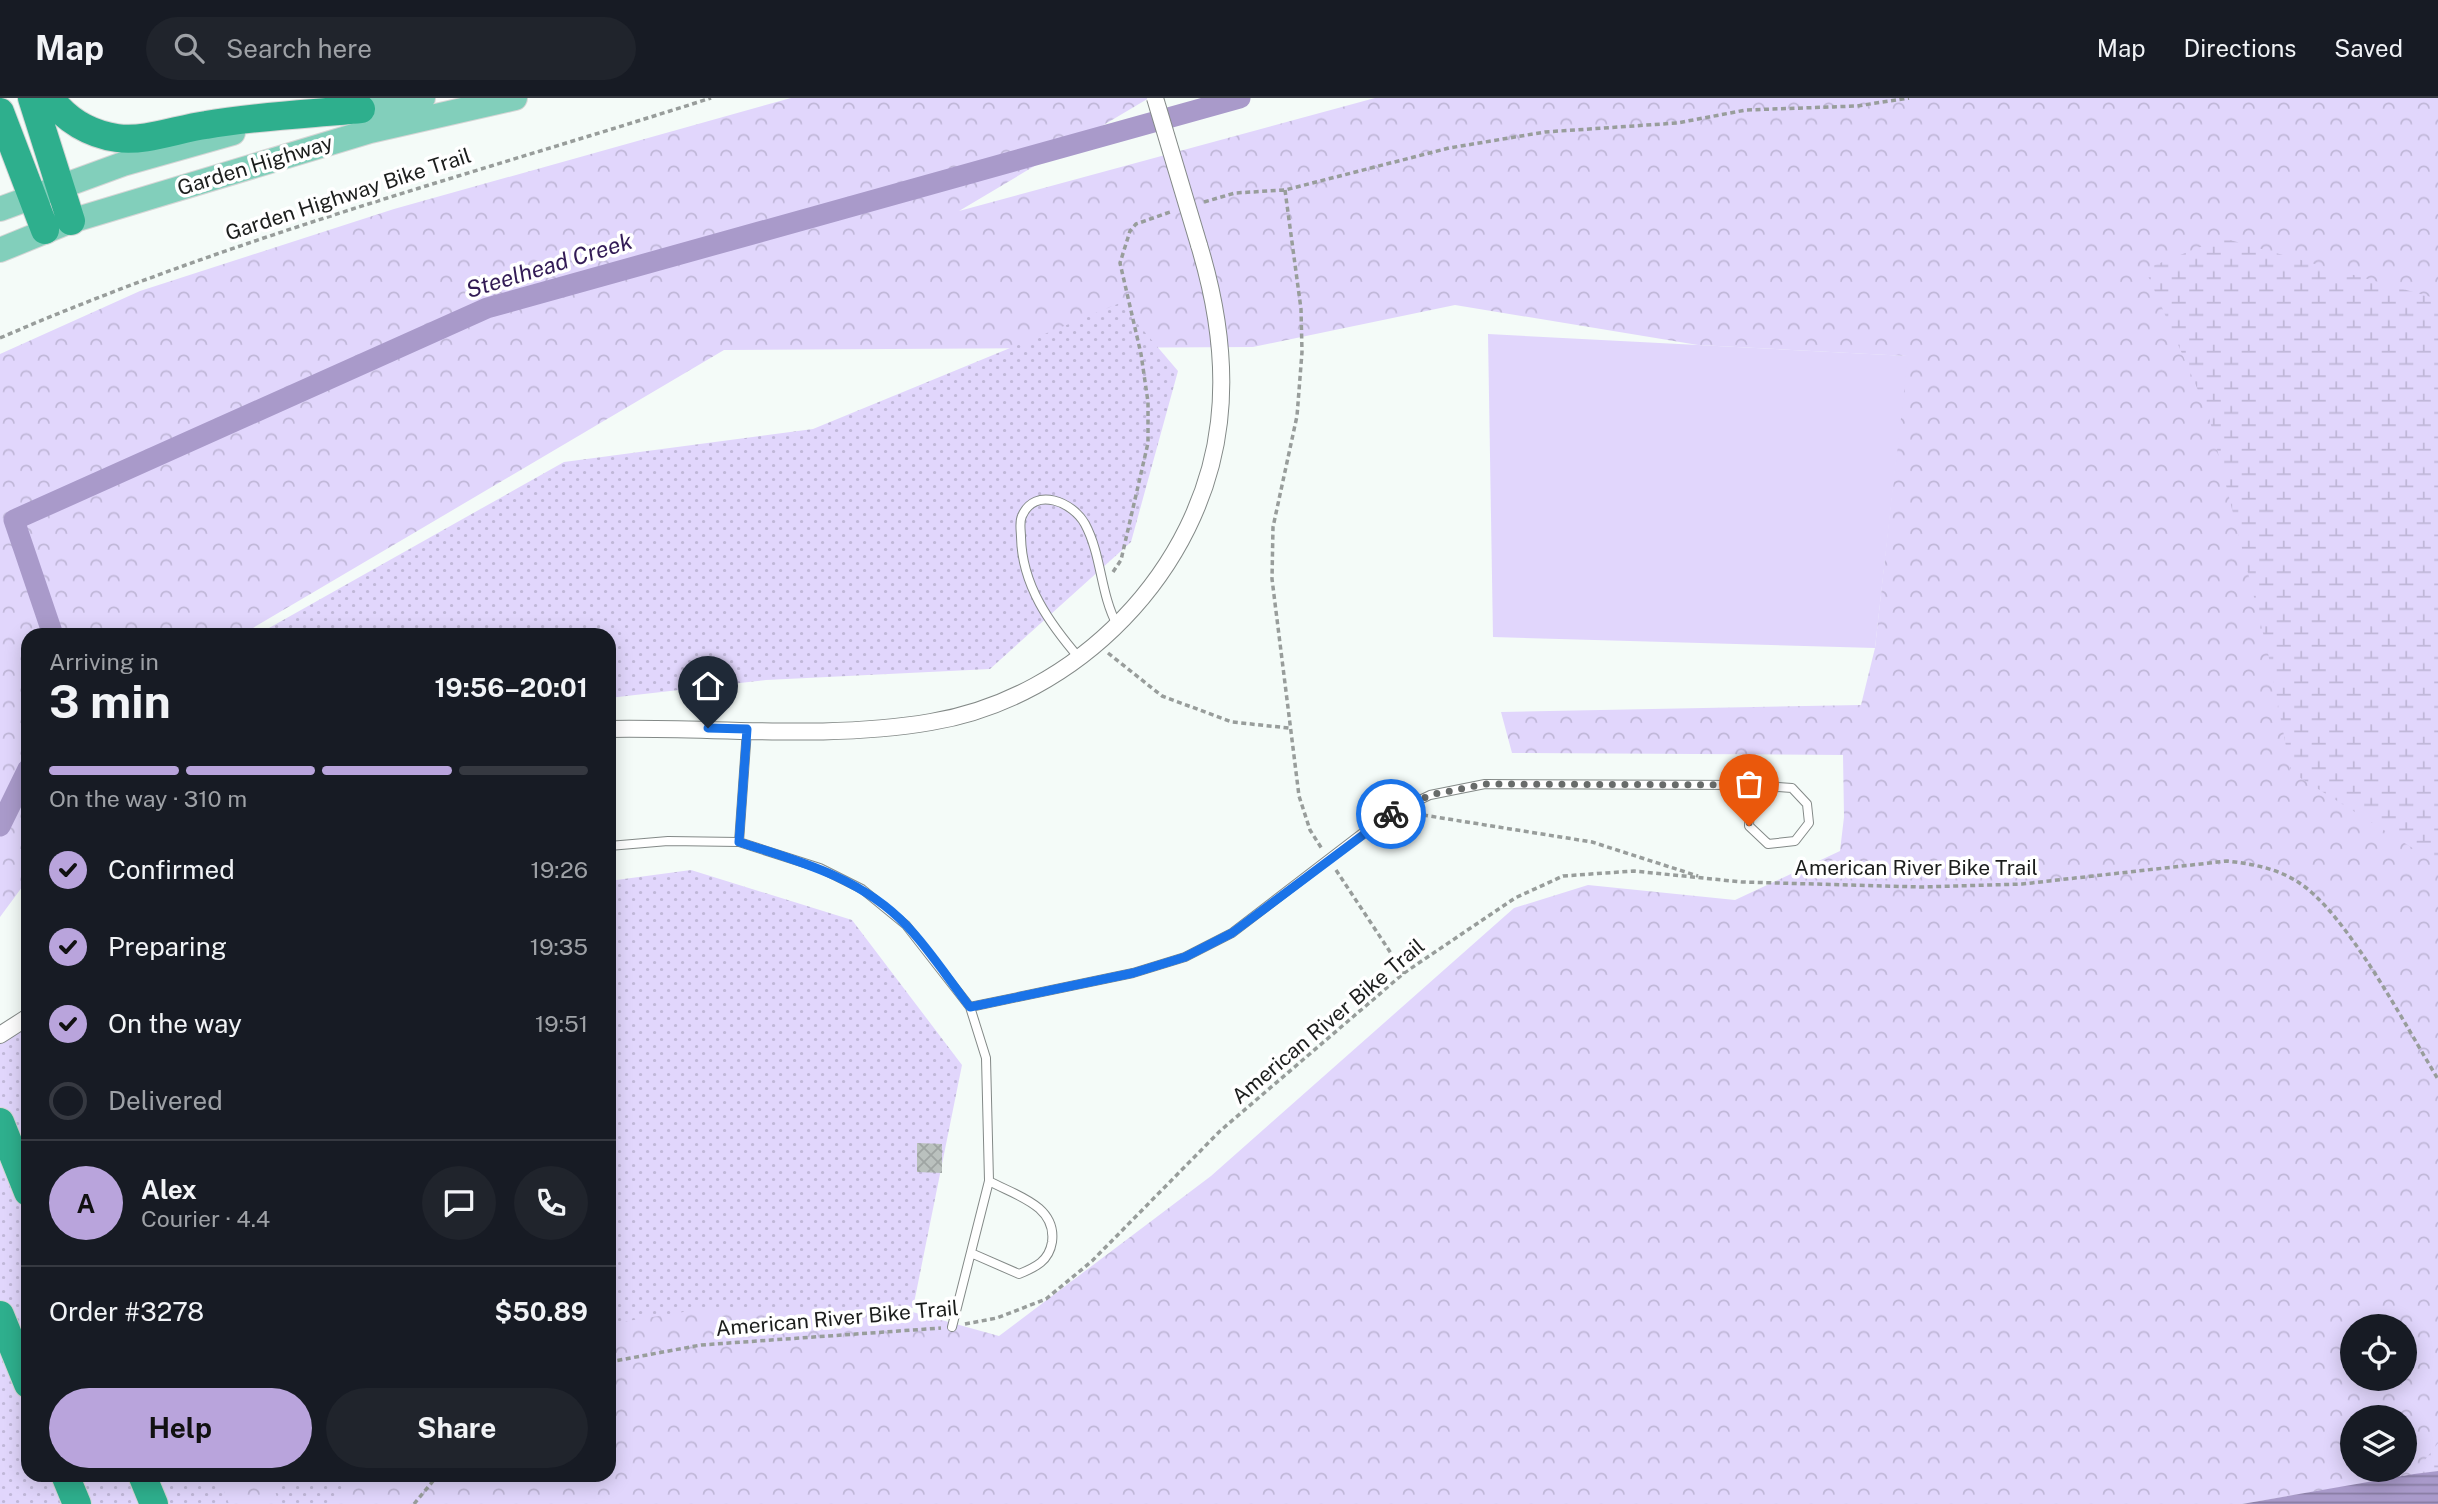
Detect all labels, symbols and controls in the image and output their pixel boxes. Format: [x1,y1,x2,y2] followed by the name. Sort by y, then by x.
[146,17,636,80] search box
[35,29,104,67] text: Map
[170,29,208,67] icon: search
[226,33,372,64] text: Search here
[2097,34,2146,62] text: Map
[2184,34,2296,62] text: Directions
[2334,34,2403,62] text: Saved
[174,129,336,201] street label: Garden Highway
[222,142,474,246] street label: Garden Highway Bike Trail
[463,227,636,303] water label: Steelhead Creek
[49,648,159,675] text: Arriving in
[678,656,738,728] pin
[689,667,727,705] icon: home
[434,672,588,703] text: 19:56–20:01
[49,674,171,728] text: 3 min
[1719,754,1779,826] pin
[1730,765,1768,803] icon: bag
[1356,779,1426,849] courier
[49,785,247,812] text: On the way · 310 m
[1372,795,1410,833] icon: bike
[49,851,87,889] icon: check
[108,854,235,885] text: Confirmed
[1794,855,2038,880] street label: American River Bike Trail
[531,856,588,883] text: 19:26
[49,928,87,966] icon: check
[108,931,227,962] text: Preparing
[530,933,588,960] text: 19:35
[1227,933,1429,1109] street label: American River Bike Trail
[49,1005,87,1043] icon: check
[108,1008,242,1039] text: On the way
[535,1010,588,1037] text: 19:51
[108,1085,223,1116] text: Delivered
[422,1166,496,1240] button: chat
[514,1166,588,1240] button: phone
[141,1174,197,1205] text: Alex
[77,1188,95,1219] text: A
[141,1205,270,1232] text: Courier · 4.4
[714,1295,960,1341] street label: American River Bike Trail
[49,1296,204,1327] text: Order #3278
[494,1296,588,1327] text: $50.89
[2340,1314,2417,1482] map controls
[2340,1314,2417,1391] button: locate
[49,1388,312,1468] button: Help
[326,1388,588,1468] button: Share
[2340,1405,2417,1482] button: layers

